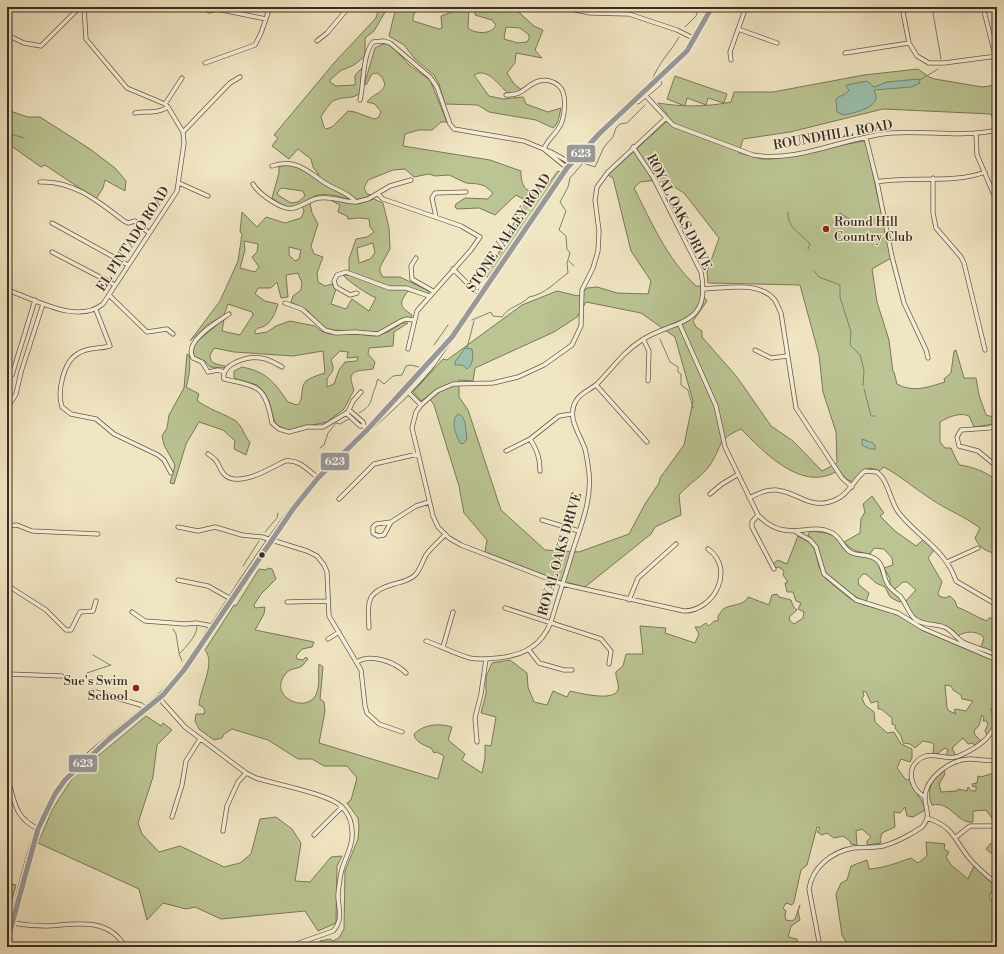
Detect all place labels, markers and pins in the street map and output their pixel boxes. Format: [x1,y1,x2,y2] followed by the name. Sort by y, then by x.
[834,214,913,245] place label: Round Hill Country Club
[821,224,831,234] marker: Round Hill Country Club
[257,550,267,560] unlabelled marker
[63,673,129,704] place label: Sue's Swim School
[131,683,141,693] marker: Sue's Swim School

